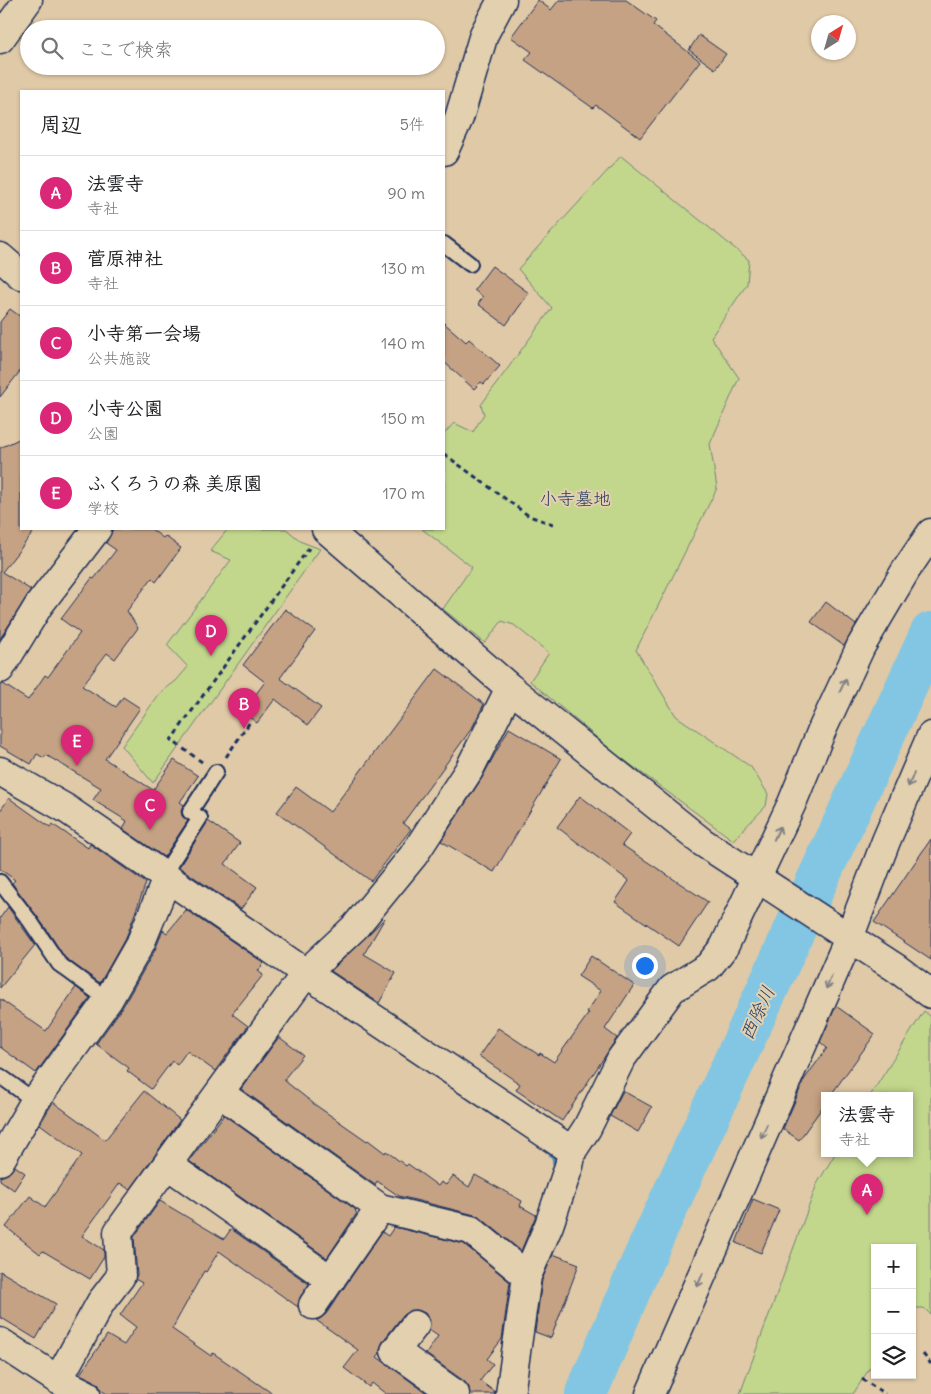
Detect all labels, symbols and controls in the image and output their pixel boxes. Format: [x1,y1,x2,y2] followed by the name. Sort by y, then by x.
[811,15,856,60] north arrow
[20,20,445,75] search box
[38,34,66,62] icon: search
[78,37,173,61] text: ここで検索
[40,111,82,138] text: 周辺
[400,114,425,134] text: 5件
[87,171,144,195] text: 法雲寺
[51,183,61,203] text: A
[387,183,425,203] text: 90 m
[87,198,119,218] text: 寺社
[87,246,163,270] text: 菅原神社
[51,258,61,278] text: B
[381,258,425,278] text: 130 m
[87,273,119,293] text: 寺社
[87,321,201,345] text: 小寺第一会場
[51,333,61,353] text: C
[381,333,425,353] text: 140 m
[87,348,151,368] text: 公共施設
[87,396,163,420] text: 小寺公園
[50,408,62,428] text: D
[381,408,425,428] text: 150 m
[87,423,119,443] text: 公園
[87,471,262,495] text: ふくろうの森 美原園
[51,483,61,503] text: E
[382,483,425,503] text: 170 m
[539,487,611,510] park label: 小寺墓地
[87,498,119,518] text: 学校
[195,615,227,656] pin: D
[838,678,848,693] one-way arrow
[228,688,260,729] pin: B
[61,725,93,766] pin: E
[905,772,915,787] one-way arrow
[134,789,166,830] pin: C
[773,826,783,841] one-way arrow
[632,953,658,979] your location
[824,974,834,989] one-way arrow
[734,982,780,1044] water label: 西除川
[821,1092,913,1157] popup
[838,1102,896,1126] text: 法雲寺
[759,1123,769,1138] one-way arrow
[838,1129,871,1149] text: 寺社
[851,1174,883,1215] pin: A
[871,1244,916,1379] map controls
[871,1244,916,1289] button: +
[694,1272,704,1287] one-way arrow
[871,1289,916,1334] button: −
[871,1334,916,1379] button: layers

